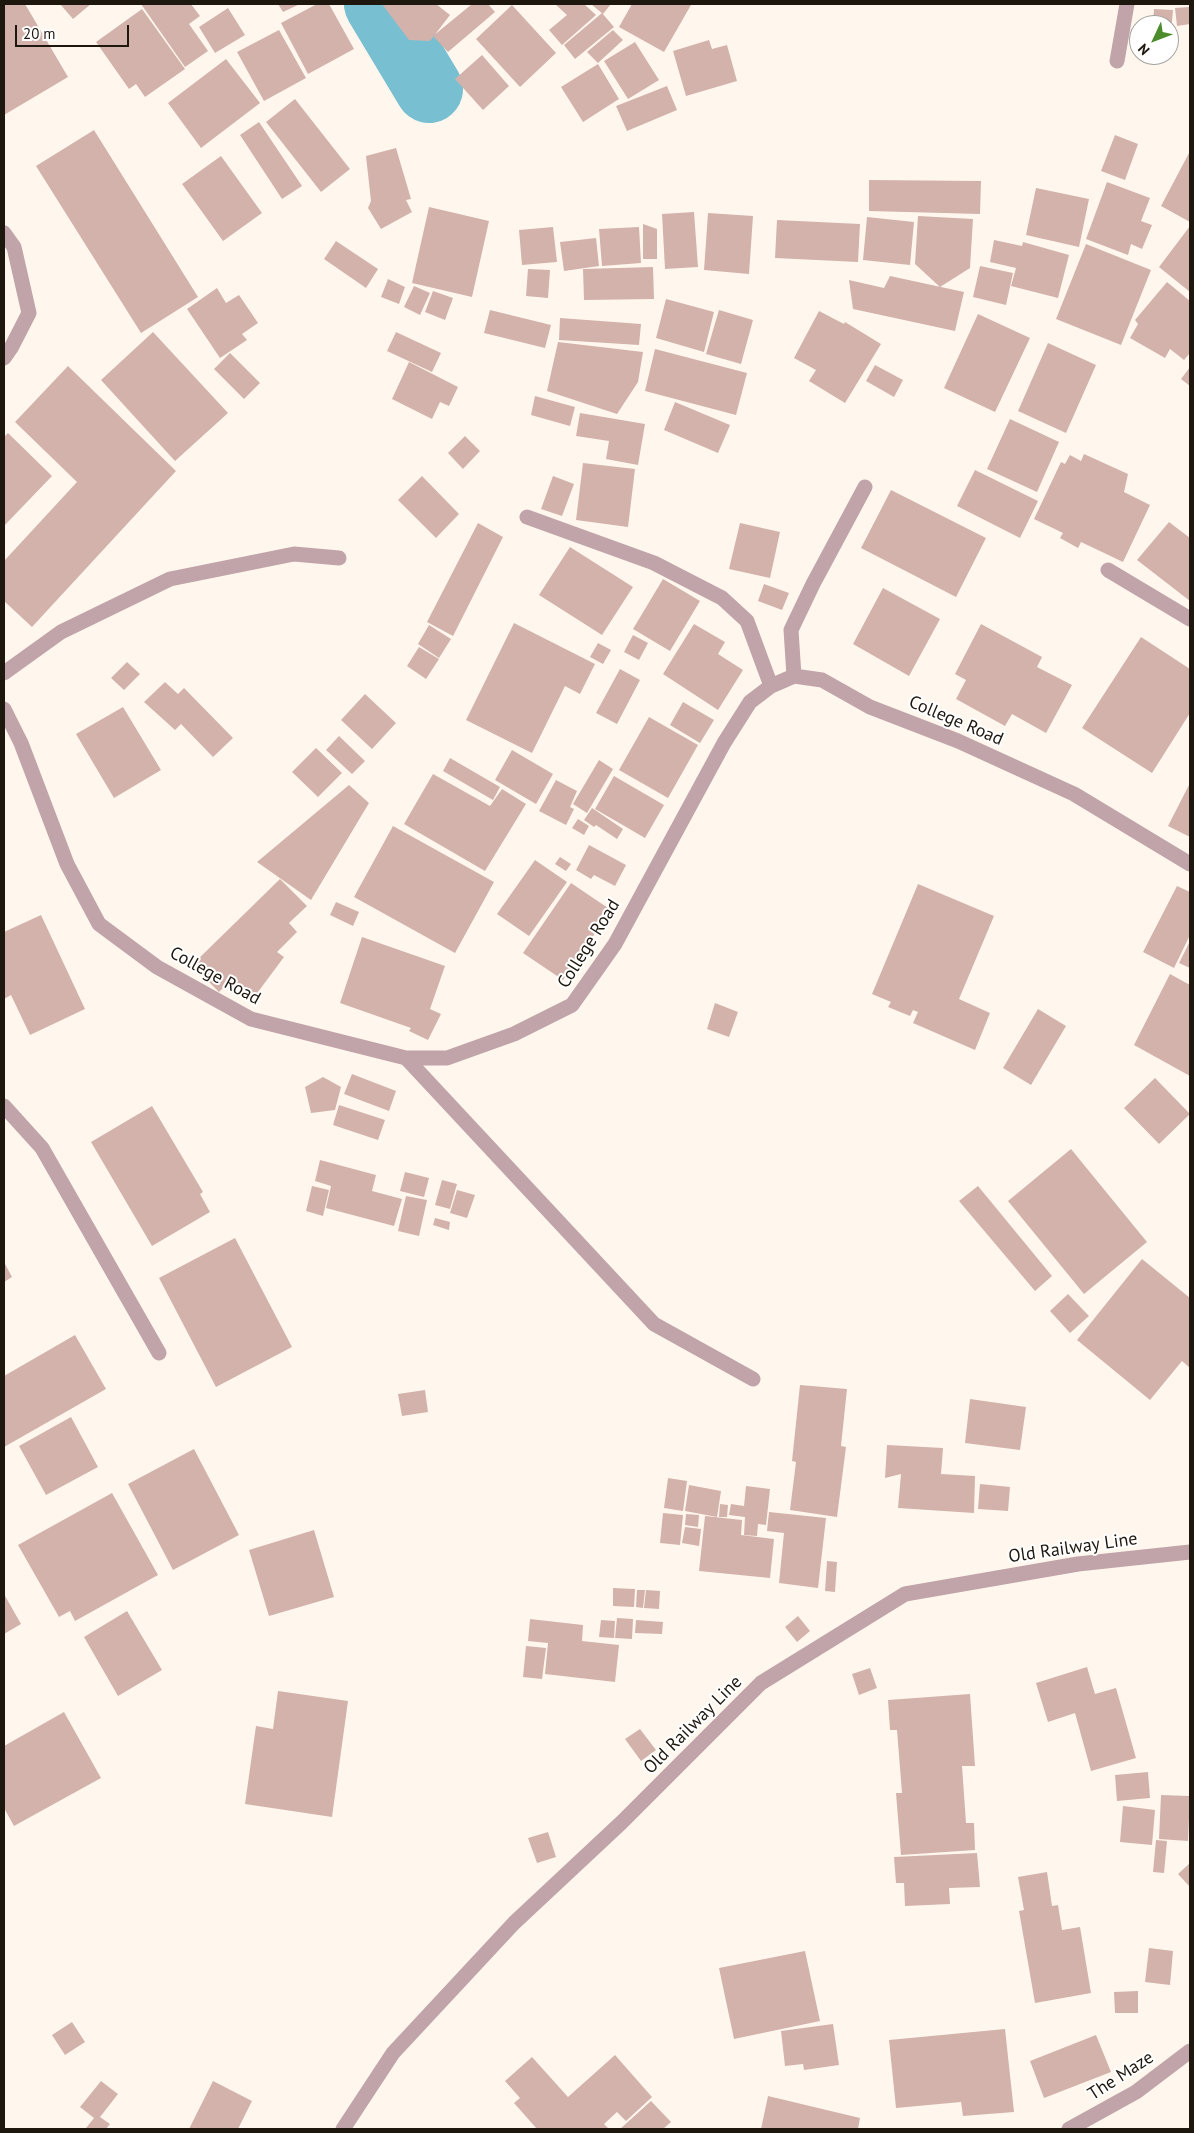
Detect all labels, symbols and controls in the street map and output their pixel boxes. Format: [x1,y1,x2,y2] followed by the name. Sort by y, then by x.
[18,15,131,47] scale bar
[1129,15,1179,65] north arrow
[23,24,56,43] text: 20 m
[1134,40,1153,59] text: N
[906,691,1006,751] street label: College Road
[553,896,625,992] street label: College Road
[166,942,264,1010] street label: College Road
[1007,1528,1139,1568] street label: Old Railway Line
[639,1671,747,1779] street label: Old Railway Line
[1084,2047,1158,2105] street label: The Maze

